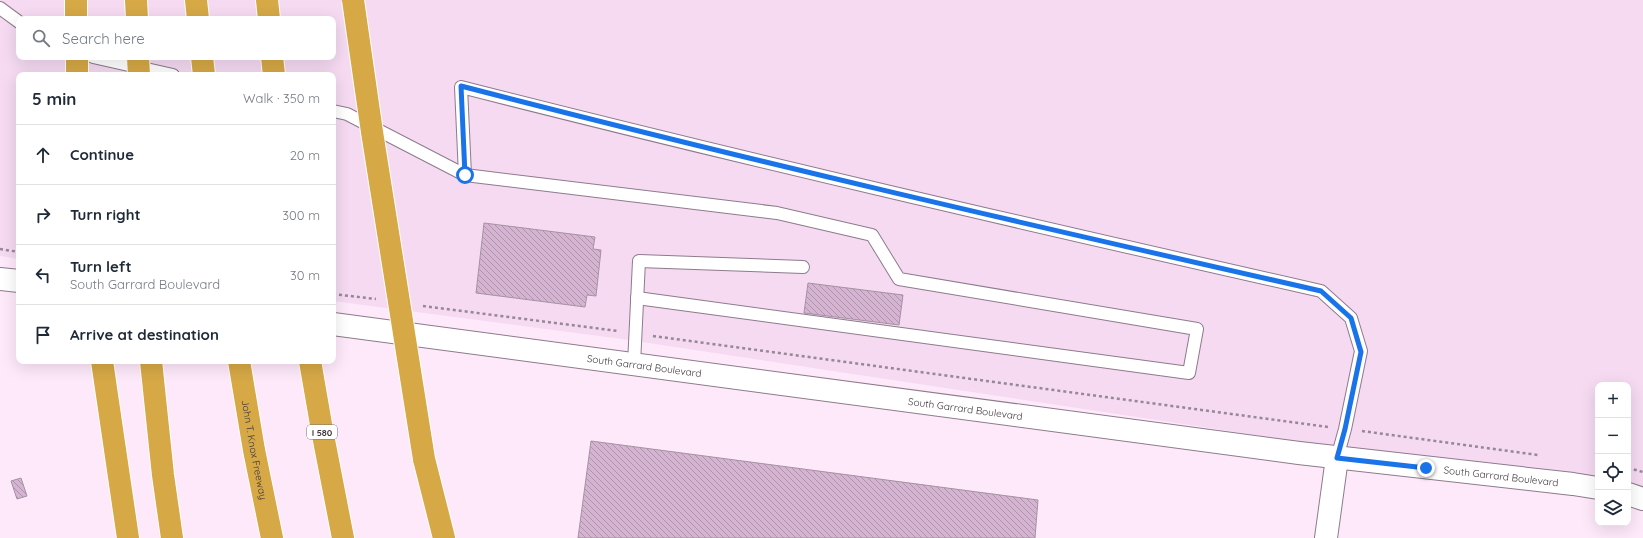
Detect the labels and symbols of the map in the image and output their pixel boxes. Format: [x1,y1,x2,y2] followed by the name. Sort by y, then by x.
[456,166,474,184] route start
[586,351,702,380] street label: South Garrard Boulevard
[907,394,1024,423] street label: South Garrard Boulevard
[239,399,270,501] street label: John T. Knox Freeway
[307,425,337,439] road number: I 580
[1417,459,1435,477] route end
[1443,463,1559,489] street label: South Garrard Boulevard

